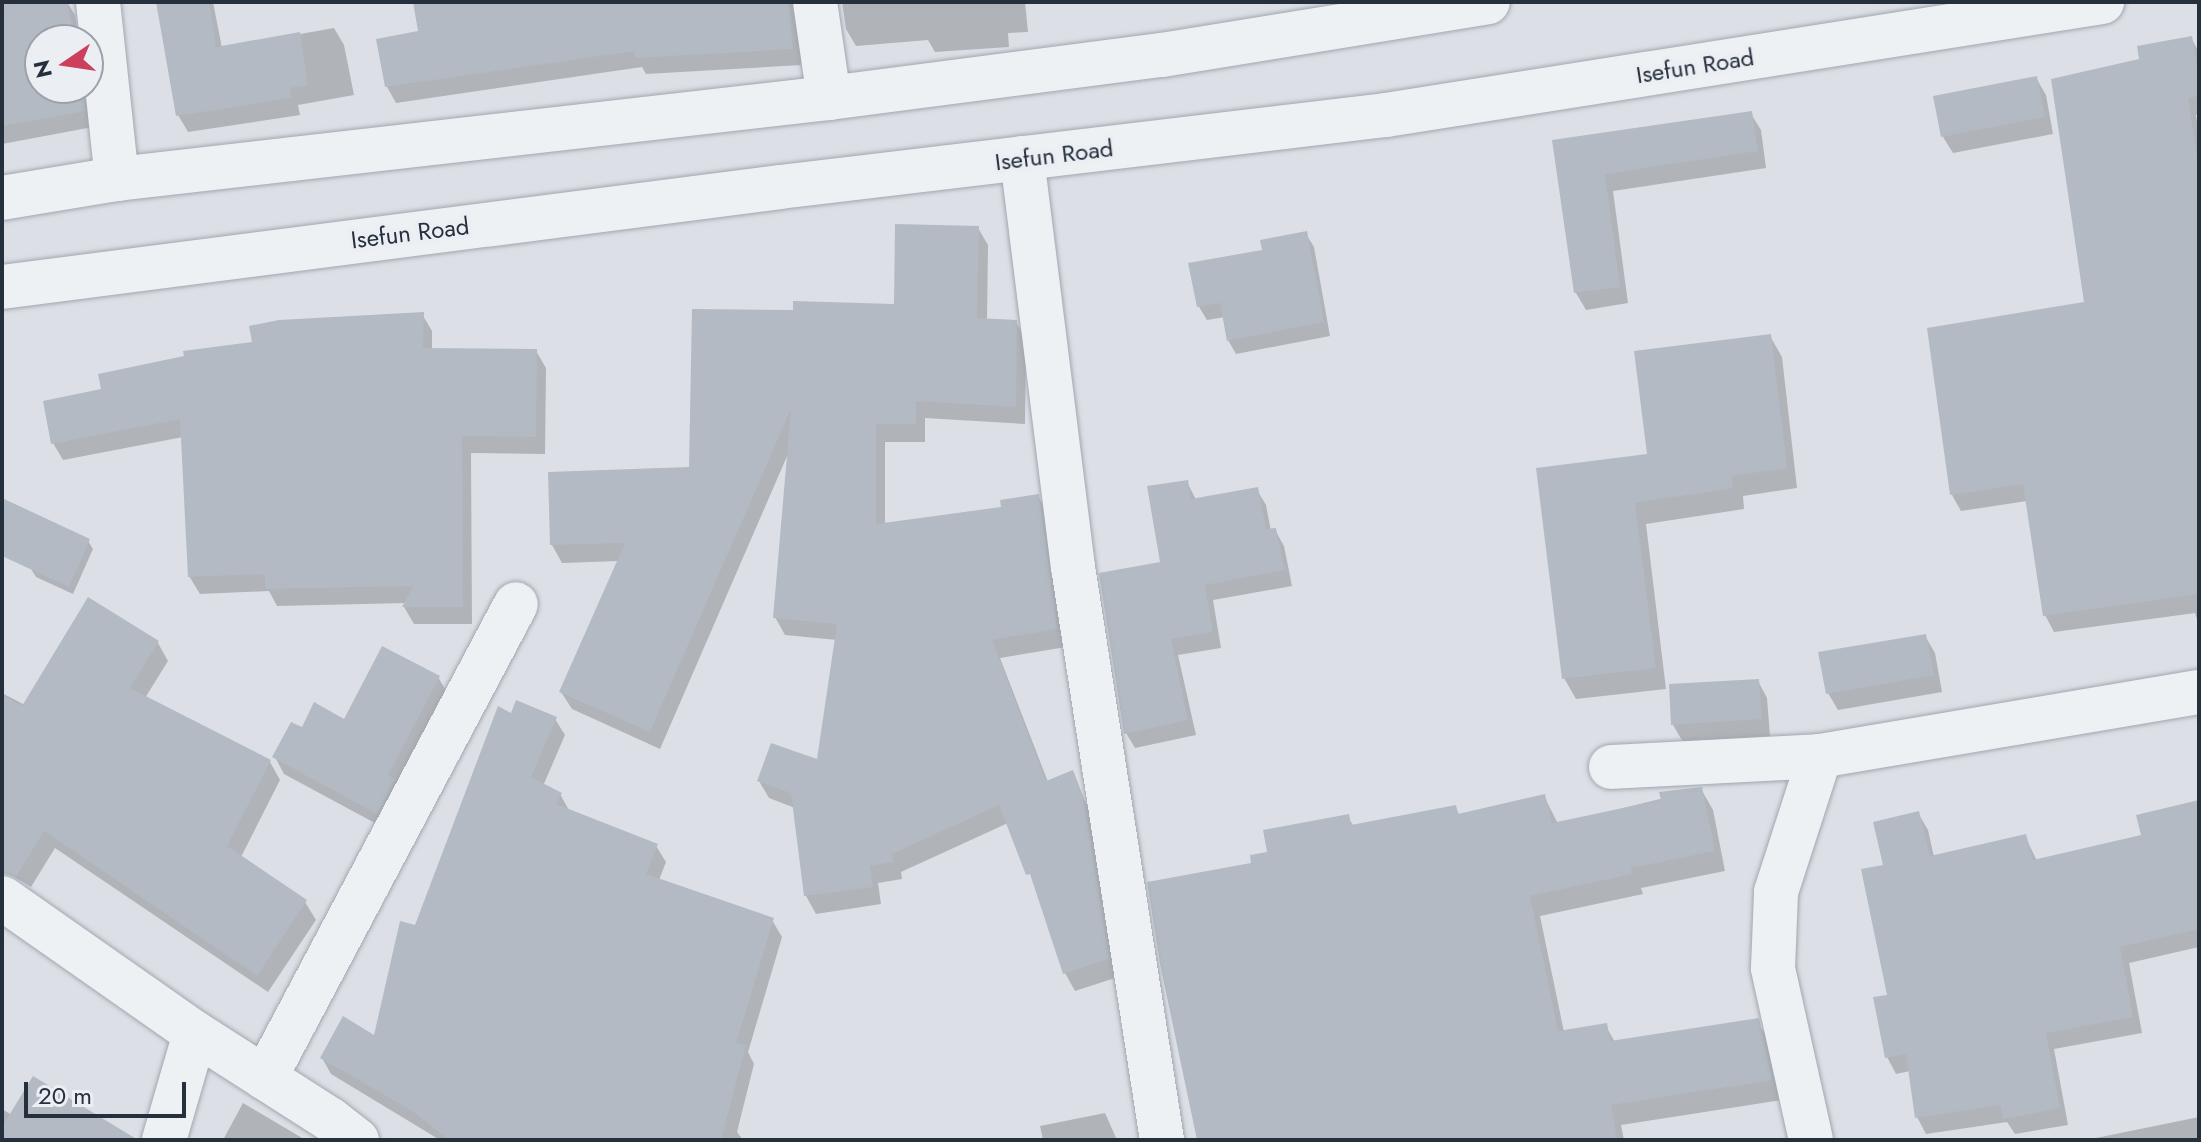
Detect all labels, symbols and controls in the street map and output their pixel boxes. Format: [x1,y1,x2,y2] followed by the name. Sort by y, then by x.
[24,24,104,104] north arrow
[1634,42,1756,90] street label: Isefun Road
[25,57,60,81] text: N
[993,133,1115,177] street label: Isefun Road
[349,211,471,255] street label: Isefun Road
[28,1066,190,1116] scale bar
[38,1078,92,1113] text: 20 m

